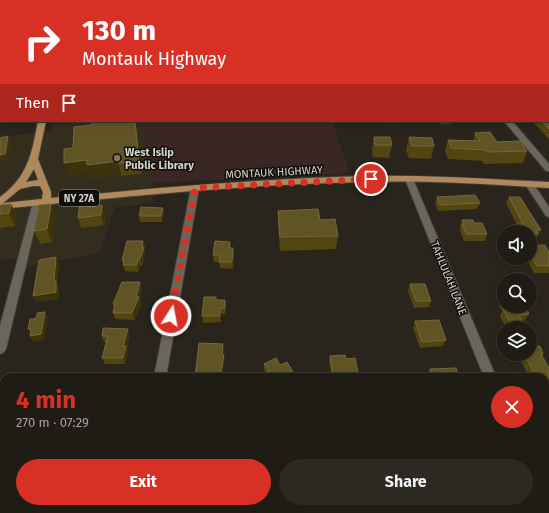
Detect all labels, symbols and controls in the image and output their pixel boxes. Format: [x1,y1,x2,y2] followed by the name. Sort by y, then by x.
[82,14,156,47] text: 130 m
[16,16,68,68] icon: right
[82,48,226,70] text: Montauk Highway
[58,92,80,114] icon: arrive
[16,94,50,112] text: Then
[125,146,194,172] place label: West Islip Public Library
[112,153,122,163] marker: West Islip Public Library
[354,162,388,196] pin
[225,163,323,182] street label: MONTAUK HIGHWAY
[360,168,382,190] icon: arrive
[59,190,99,206] road number: NY 27A
[497,225,537,361] map controls
[497,225,537,265] button: sound
[428,239,469,317] street label: TAHLULAH LANE
[497,273,537,313] button: search
[150,295,192,337] position arrow
[497,321,537,361] button: layers
[16,386,76,414] text: 4 min
[491,386,533,428] button: close
[16,415,89,430] text: 270 m · 07:29
[16,459,271,505] button: Exit
[279,459,533,505] button: Share

